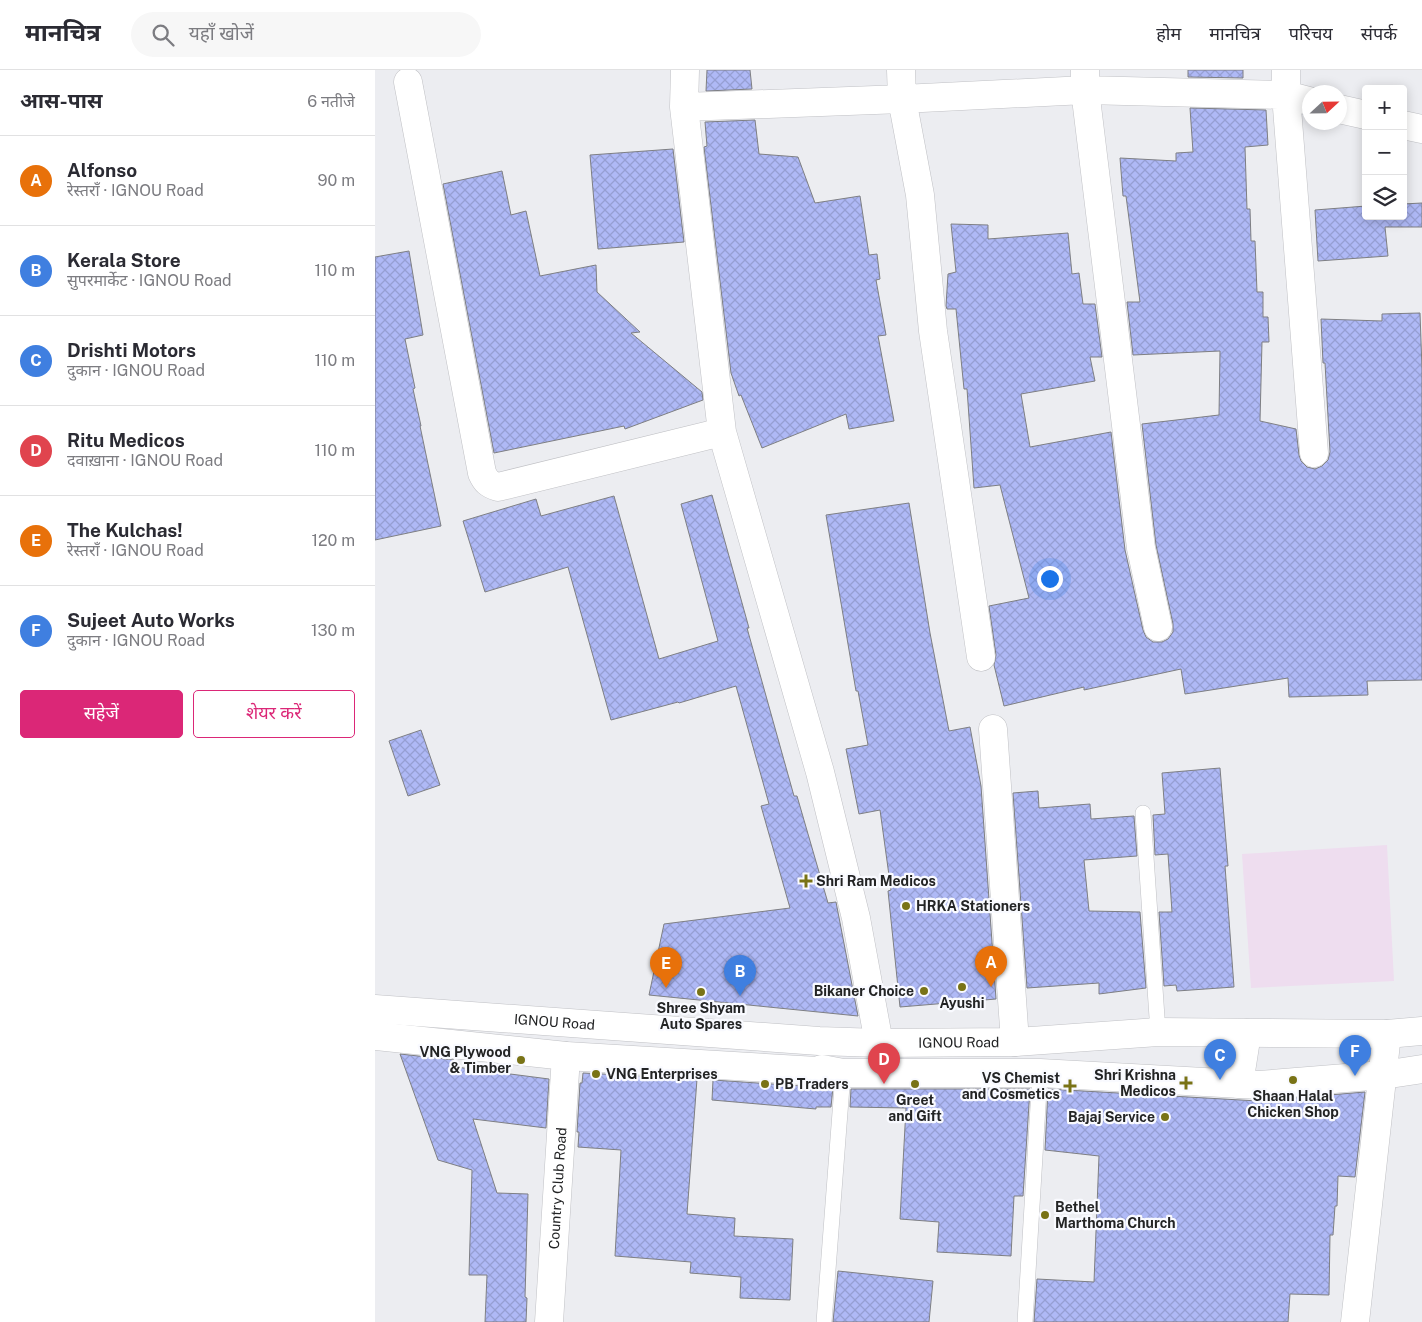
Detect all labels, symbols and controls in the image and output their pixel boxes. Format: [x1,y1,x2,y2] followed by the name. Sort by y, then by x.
[131,12,481,57] search box
[25,18,101,46] text: मानचित्र
[149,21,177,49] icon: search
[189,22,254,44] text: यहाँ खोजें
[1156,23,1181,44] text: होम
[1209,23,1261,44] text: मानचित्र
[1289,23,1333,44] text: परिचय
[1361,23,1397,44] text: संपर्क
[1302,85,1347,130] north arrow
[1362,85,1407,220] map controls
[1362,85,1407,130] button: +
[20,88,102,113] text: आस-पास
[307,92,355,111] text: 6 नतीजे
[1362,130,1407,175] button: −
[67,159,137,181] text: Alfonso
[30,171,42,190] text: A
[318,171,355,190] text: 90 m
[1362,175,1407,220] button: layers
[67,181,204,200] text: रेस्तराँ · IGNOU Road
[67,249,181,271] text: Kerala Store
[31,261,41,280] text: B
[314,261,355,280] text: 110 m
[67,271,232,290] text: सुपरमार्केट · IGNOU Road
[67,339,196,361] text: Drishti Motors
[30,351,42,370] text: C
[314,351,355,370] text: 110 m
[67,361,205,380] text: दुकान · IGNOU Road
[67,429,185,451] text: Ritu Medicos
[30,441,42,460] text: D
[314,441,355,460] text: 110 m
[67,451,223,470] text: दवाख़ाना · IGNOU Road
[67,519,183,541] text: The Kulchas!
[31,531,41,550] text: E
[311,531,355,550] text: 120 m
[67,541,204,560] text: रेस्तराँ · IGNOU Road
[1037,566,1063,592] your location
[67,609,235,631] text: Sujeet Auto Works
[31,621,41,640] text: F
[311,621,355,640] text: 130 m
[67,631,205,650] text: दुकान · IGNOU Road
[20,690,183,738] button: सहेजें
[193,690,355,738] button: शेयर करें
[816,873,936,889] place label: Shri Ram Medicos
[800,875,812,887] marker: Shri Ram Medicos
[916,898,1030,914] place label: HRKA Stationers
[900,900,912,912] marker: HRKA Stationers
[975,946,1007,987] pin: A
[650,947,682,988] pin: E
[724,955,756,996] pin: B
[956,981,968,993] marker: Ayushi
[814,983,914,999] place label: Bikaner Choice
[918,985,930,997] marker: Bikaner Choice
[695,986,707,998] marker: Shree Shyam Auto Spares
[940,995,984,1011] place label: Ayushi
[657,1000,745,1032] place label: Shree Shyam Auto Spares
[513,1011,596,1033] street label: IGNOU Road
[918,1034,1000,1051] street label: IGNOU Road
[1339,1035,1371,1076] pin: F
[1204,1039,1236,1080] pin: C
[868,1043,900,1084] pin: D
[419,1044,511,1076] place label: VNG Plywood & Timber
[515,1054,527,1066] marker: VNG Plywood & Timber
[606,1066,718,1082] place label: VNG Enterprises
[1094,1067,1176,1099] place label: Shri Krishna Medicos
[590,1068,602,1080] marker: VNG Enterprises
[962,1070,1060,1102] place label: VS Chemist and Cosmetics
[1287,1074,1299,1086] marker: Shaan Halal Chicken Shop
[775,1076,849,1092] place label: PB Traders
[1180,1077,1192,1089] marker: Shri Krishna Medicos
[759,1078,771,1090] marker: PB Traders
[909,1078,921,1090] marker: Greet and Gift
[1064,1080,1076,1092] marker: VS Chemist and Cosmetics
[1247,1088,1339,1120] place label: Shaan Halal Chicken Shop
[888,1092,942,1124] place label: Greet and Gift
[1068,1109,1155,1125] place label: Bajaj Service
[1159,1111,1171,1123] marker: Bajaj Service
[546,1127,569,1250] street label: Country Club Road
[1055,1199,1176,1231] place label: Bethel Marthoma Church
[1039,1209,1051,1221] marker: Bethel Marthoma Church

